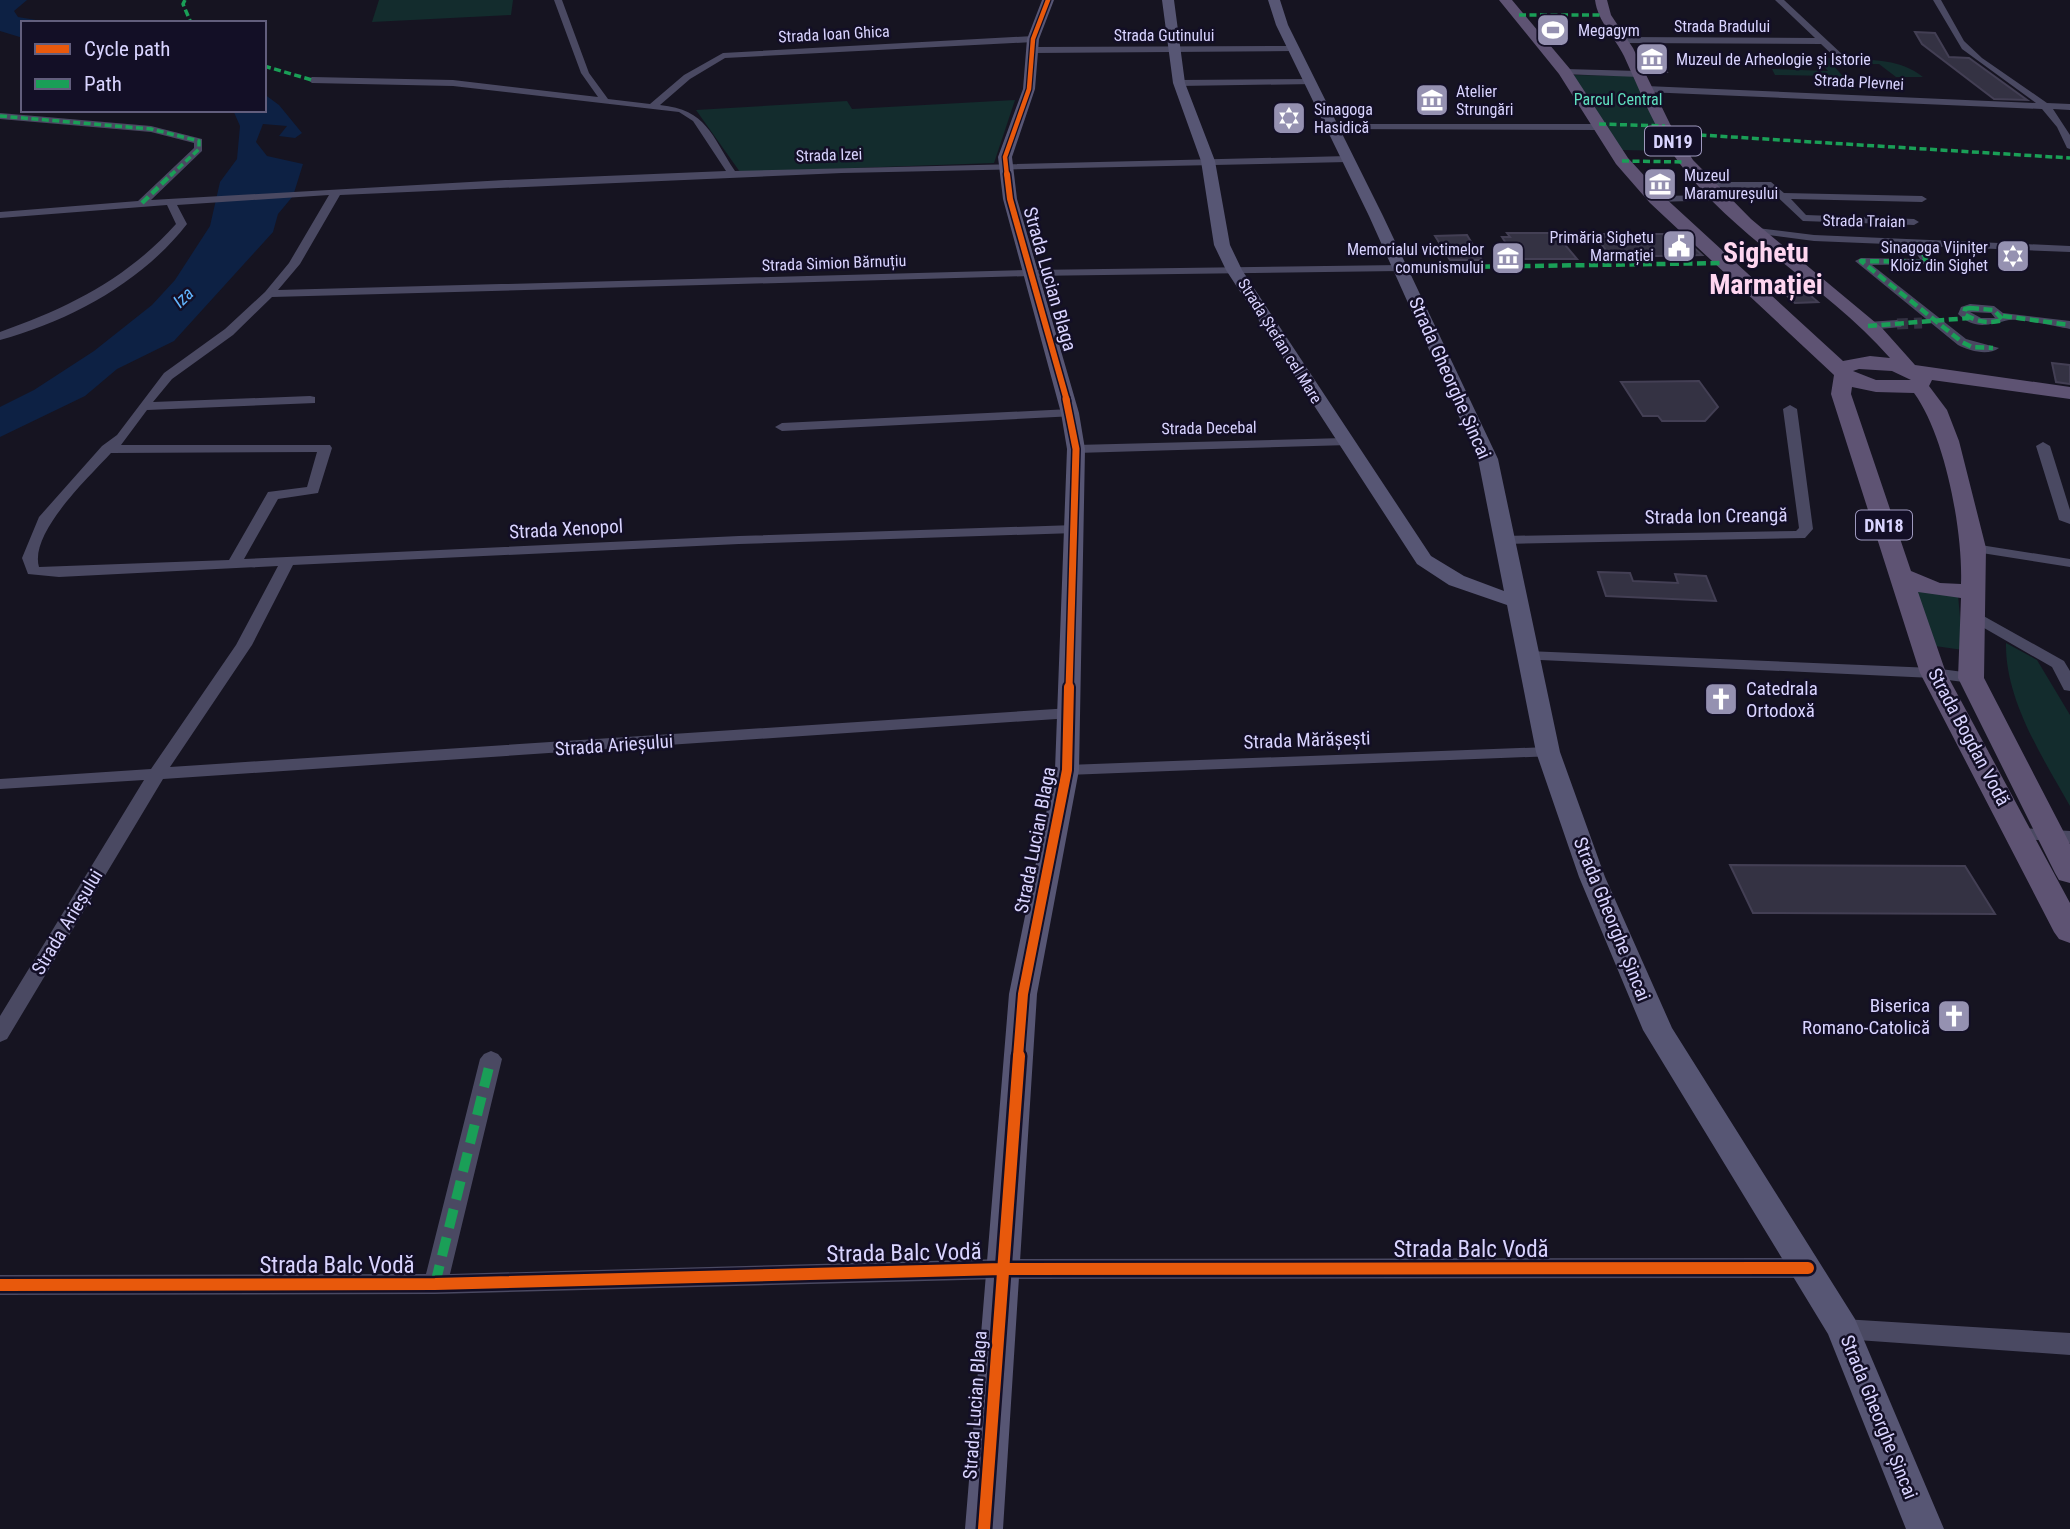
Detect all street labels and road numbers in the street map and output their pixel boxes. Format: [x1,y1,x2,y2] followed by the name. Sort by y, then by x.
[1674,17,1770,36] street label: Strada Bradului
[778,22,890,46] street label: Strada Ioan Ghica
[1114,26,1214,45] street label: Strada Gutinului
[1813,70,1905,94] street label: Strada Plevnei
[1645,126,1701,156] road number: DN19
[795,144,863,166] street label: Strada Izei
[1018,204,1082,354] street label: Strada Lucian Blaga
[1822,211,1906,231] street label: Strada Traian
[761,251,907,276] street label: Strada Simion Bărnuțiu
[1233,275,1326,407] street label: Strada Ștefan cel Mare
[1404,293,1496,463] street label: Strada Gheorghe Șincai
[1161,418,1257,438] street label: Strada Decebal
[1644,503,1788,529] street label: Strada Ion Creangă
[1856,510,1912,540] road number: DN18
[508,515,624,543] street label: Strada Xenopol
[1923,664,2015,810] street label: Strada Bogdan Vodă
[1243,726,1371,754] street label: Strada Mărășești
[554,729,674,761] street label: Strada Arieșului
[1010,765,1060,915] street label: Strada Lucian Blaga
[1569,834,1655,1004] street label: Strada Gheorghe Șincai
[27,865,107,979] street label: Strada Arieșului
[1393,1236,1549,1263] street label: Strada Balc Vodă
[826,1238,982,1268] street label: Strada Balc Vodă
[259,1252,415,1279] street label: Strada Balc Vodă
[958,1330,992,1480] street label: Strada Lucian Blaga
[1836,1332,1922,1502] street label: Strada Gheorghe Șincai

